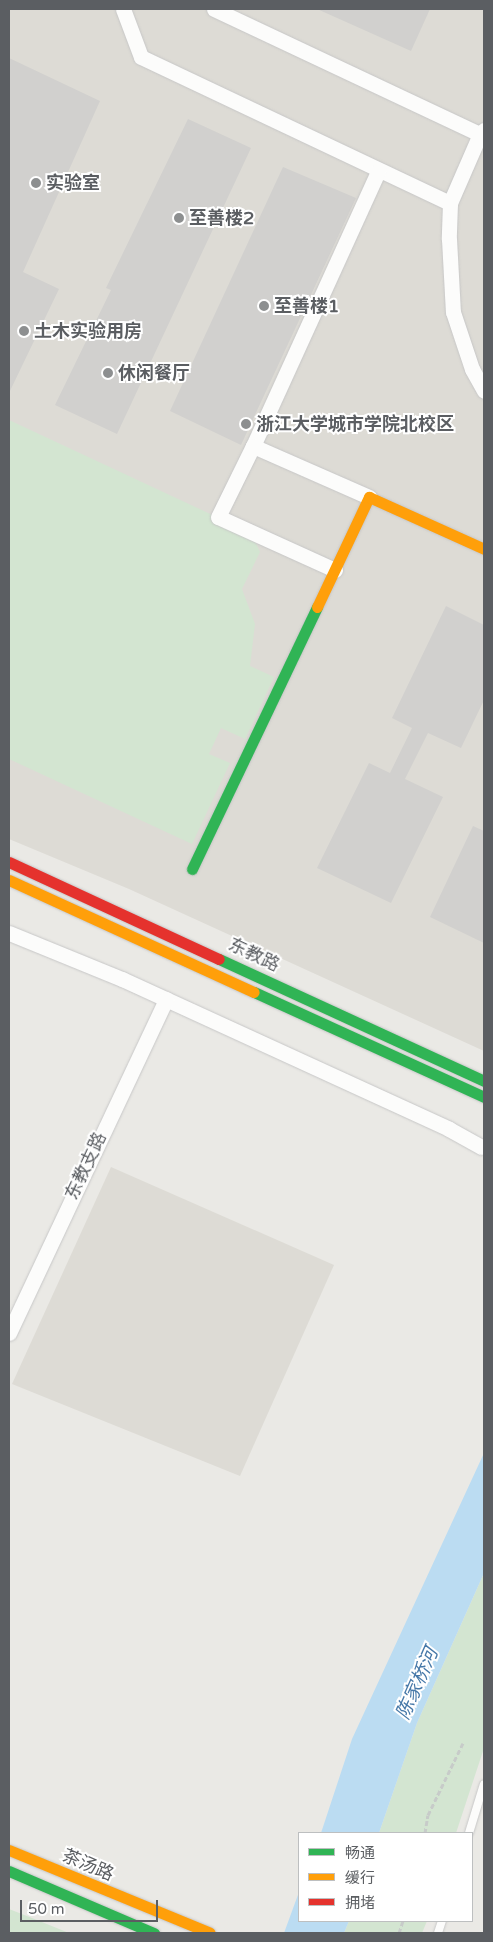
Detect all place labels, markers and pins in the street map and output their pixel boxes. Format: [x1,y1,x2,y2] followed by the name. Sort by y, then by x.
[46,172,100,194] place label: 实验室
[30,177,42,189] marker: 实验室
[189,207,254,229] place label: 至善楼2
[173,212,185,224] marker: 至善楼2
[274,295,339,317] place label: 至善楼1
[258,300,270,312] marker: 至善楼1
[34,320,142,342] place label: 土木实验用房
[18,325,30,337] marker: 土木实验用房
[118,362,190,384] place label: 休闲餐厅
[102,367,114,379] marker: 休闲餐厅
[256,413,454,435] place label: 浙江大学城市学院北校区
[240,418,252,430] marker: 浙江大学城市学院北校区

